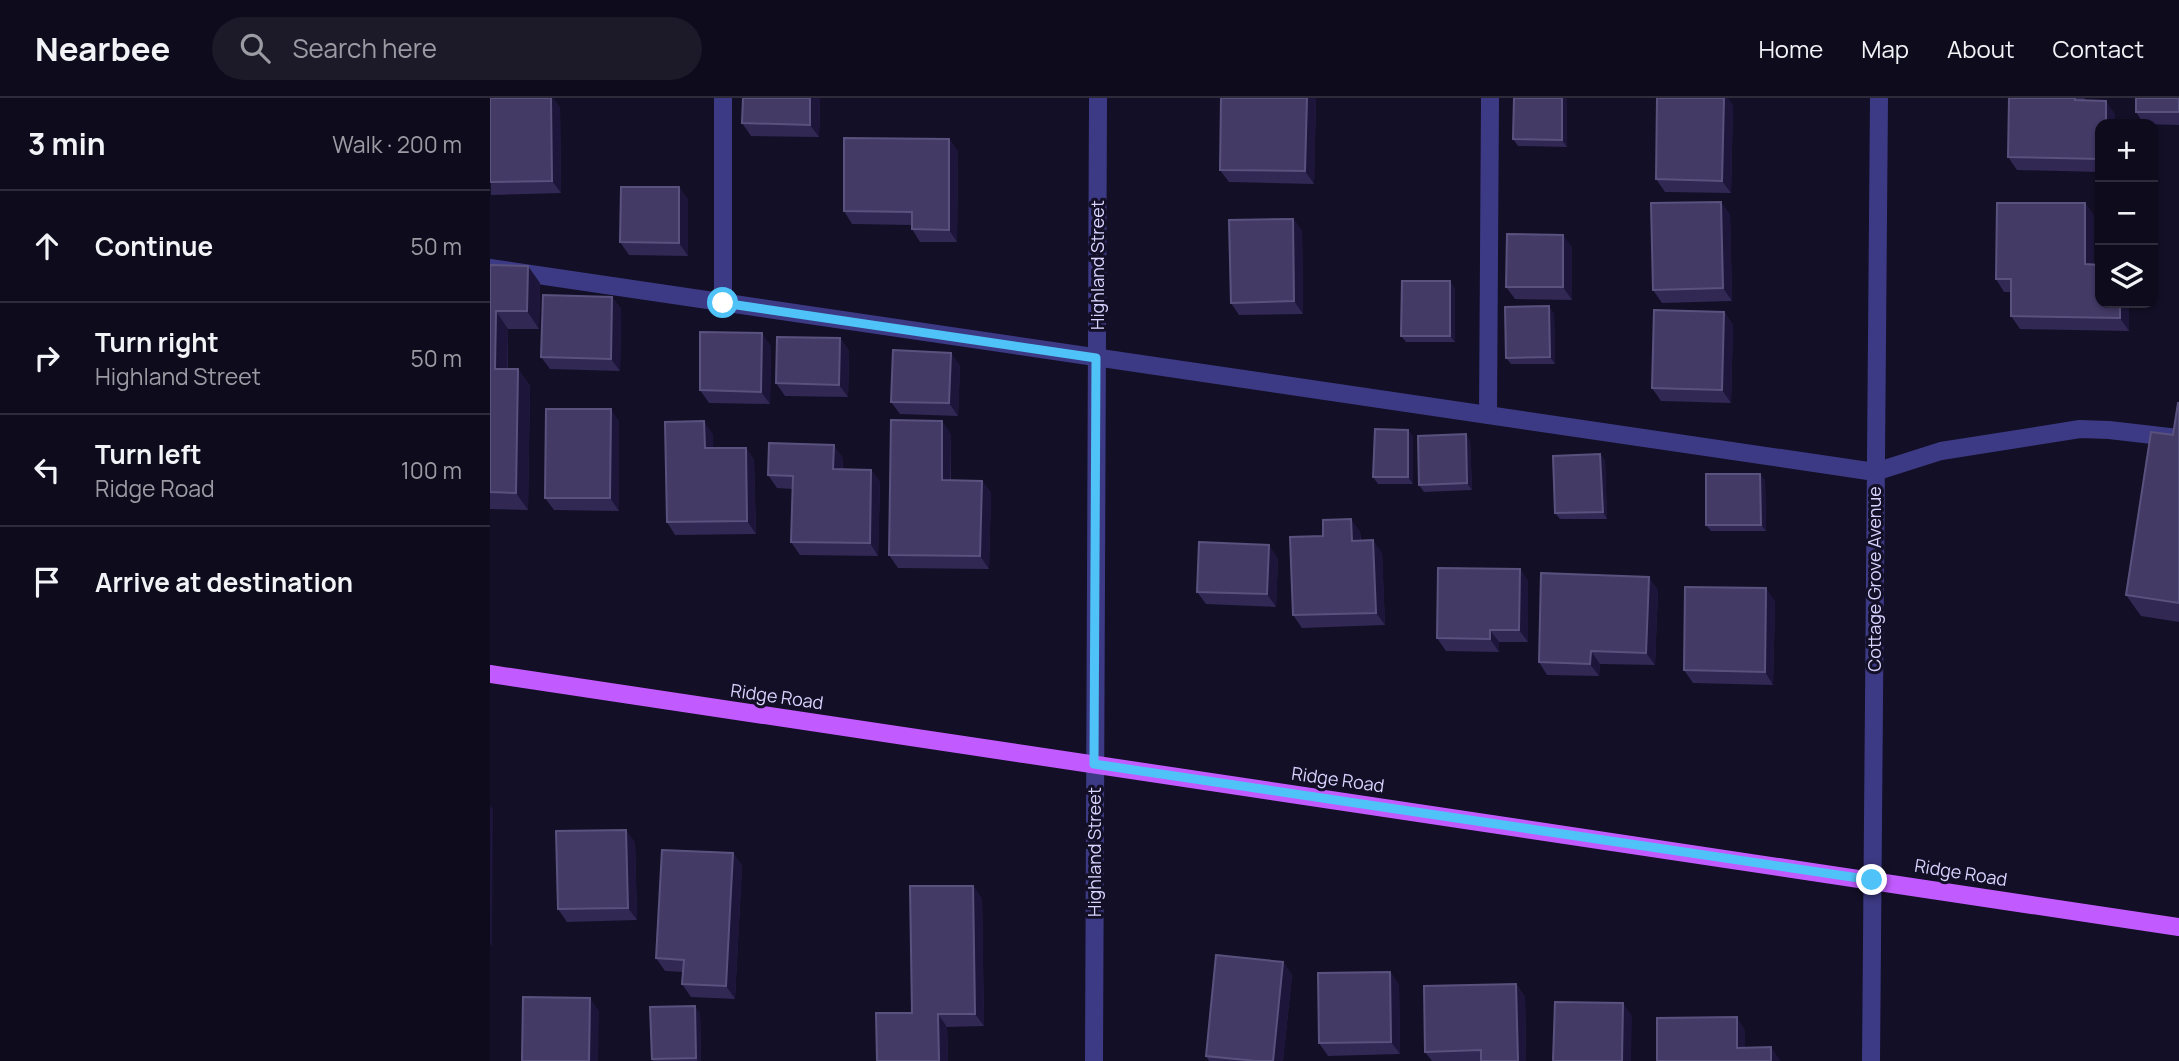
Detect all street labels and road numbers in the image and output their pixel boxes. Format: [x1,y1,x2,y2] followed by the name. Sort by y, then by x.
[1085,200,1109,330] street label: Highland Street
[1862,486,1886,672] street label: Cottage Grove Avenue
[729,678,825,714] street label: Ridge Road
[1290,761,1386,797] street label: Ridge Road
[1082,787,1106,917] street label: Highland Street
[1913,853,2009,891] street label: Ridge Road

